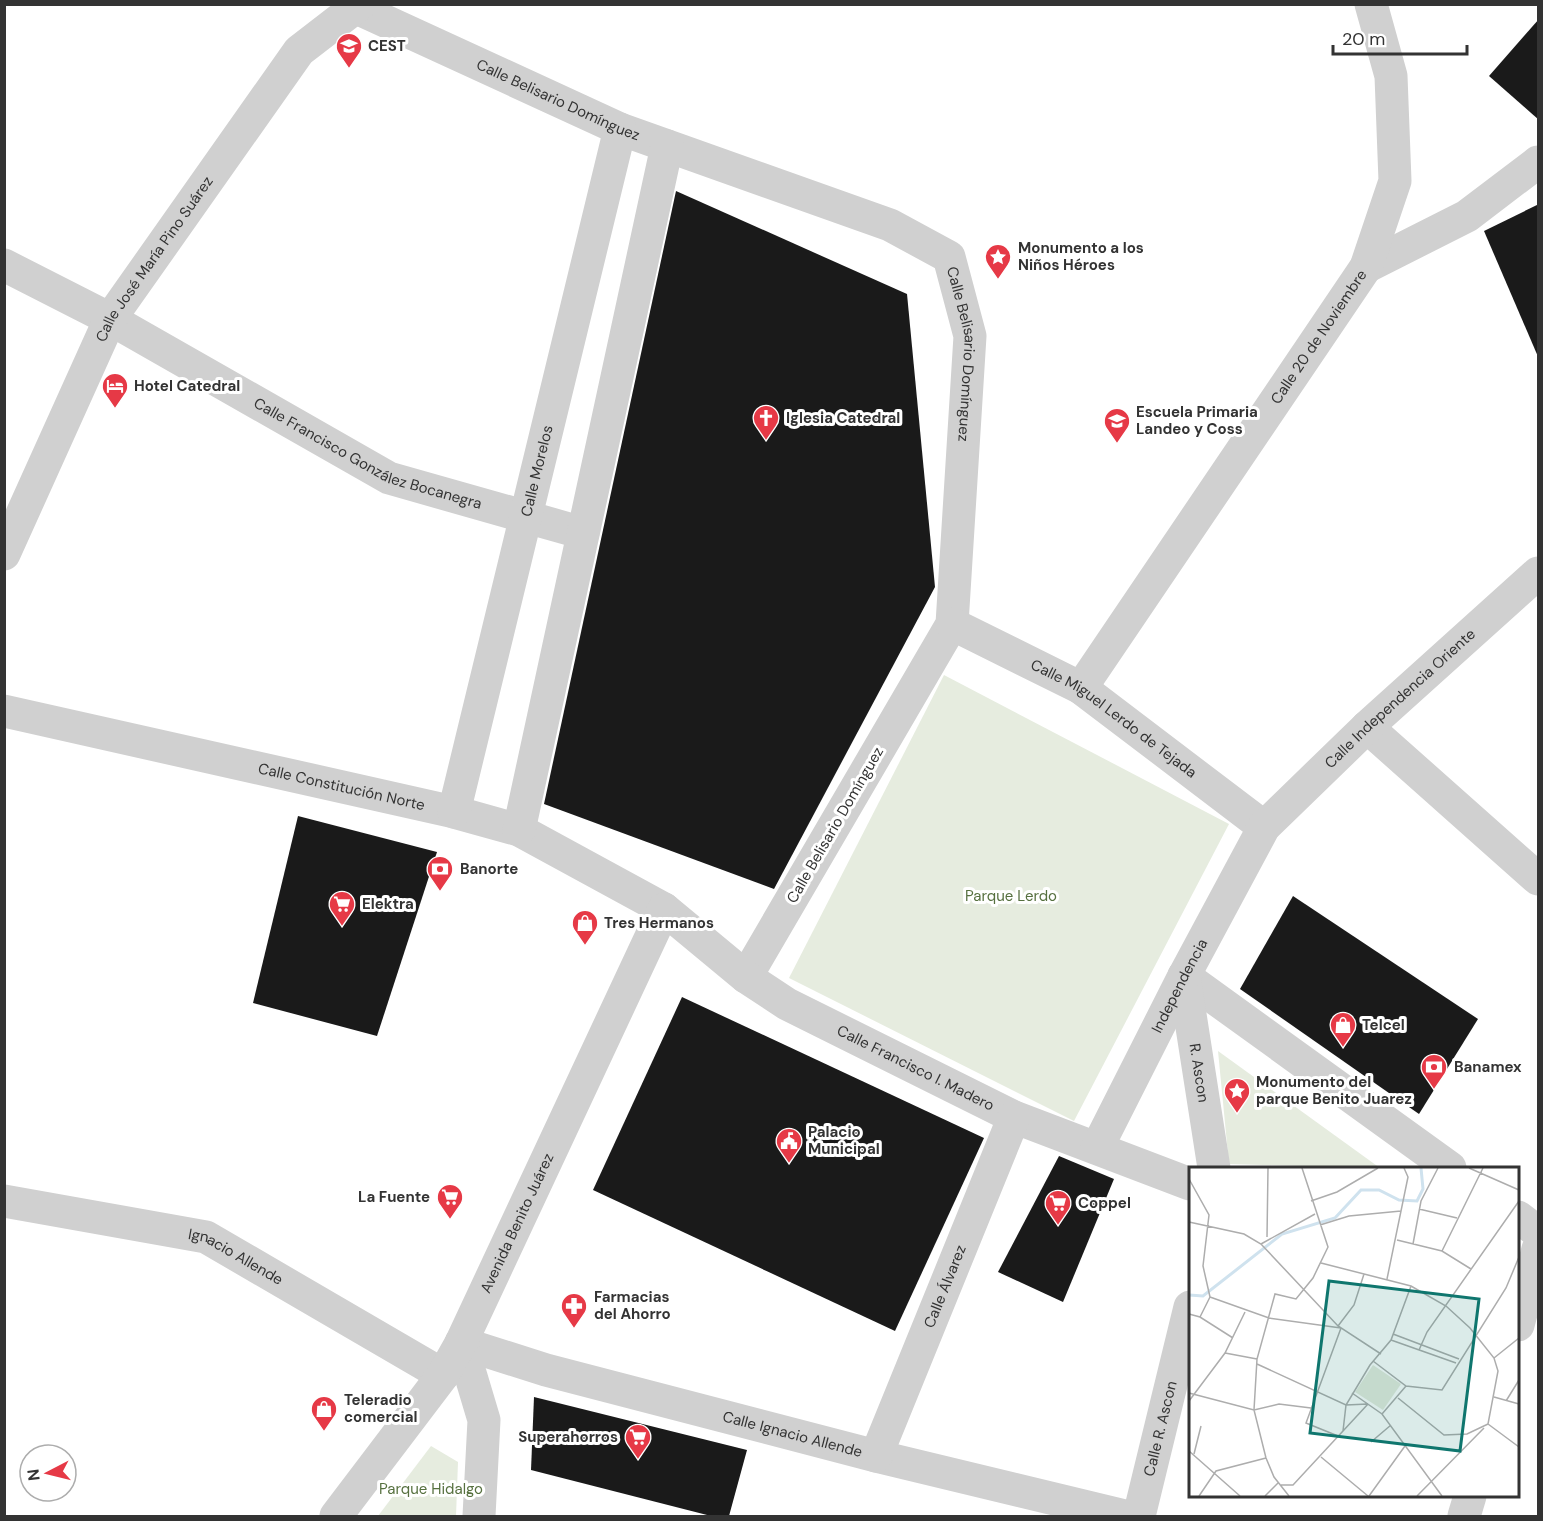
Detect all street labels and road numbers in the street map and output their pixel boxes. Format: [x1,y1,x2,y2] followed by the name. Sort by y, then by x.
[473,54,643,145] street label: Calle Belisario Domínguez
[91,172,218,345] street label: Calle José María Pino Suárez
[942,264,980,443] street label: Calle Belisario Domínguez
[1266,266,1371,408] street label: Calle 20 de Noviembre
[250,393,484,514] street label: Calle Francisco González Bocanegra
[516,423,558,519] street label: Calle Morelos
[1320,624,1480,773] street label: Calle Independencia Oriente
[1027,655,1201,782] street label: Calle Miguel Lerdo de Tejada
[782,743,888,907] street label: Calle Belisario Domínguez
[256,758,427,815] street label: Calle Constitución Norte
[1147,935,1212,1036] street label: Independencia
[834,1020,998,1116] street label: Calle Francisco I. Madero
[1185,1042,1214,1104] street label: R. Ascon
[476,1150,558,1296] street label: Avenida Benito Juárez
[187,1224,287,1290] street label: Ignacio Allende
[919,1242,971,1331] street label: Calle Álvarez
[1139,1379,1182,1478] street label: Calle R. Ascon
[720,1406,865,1462] street label: Calle Ignacio Allende

